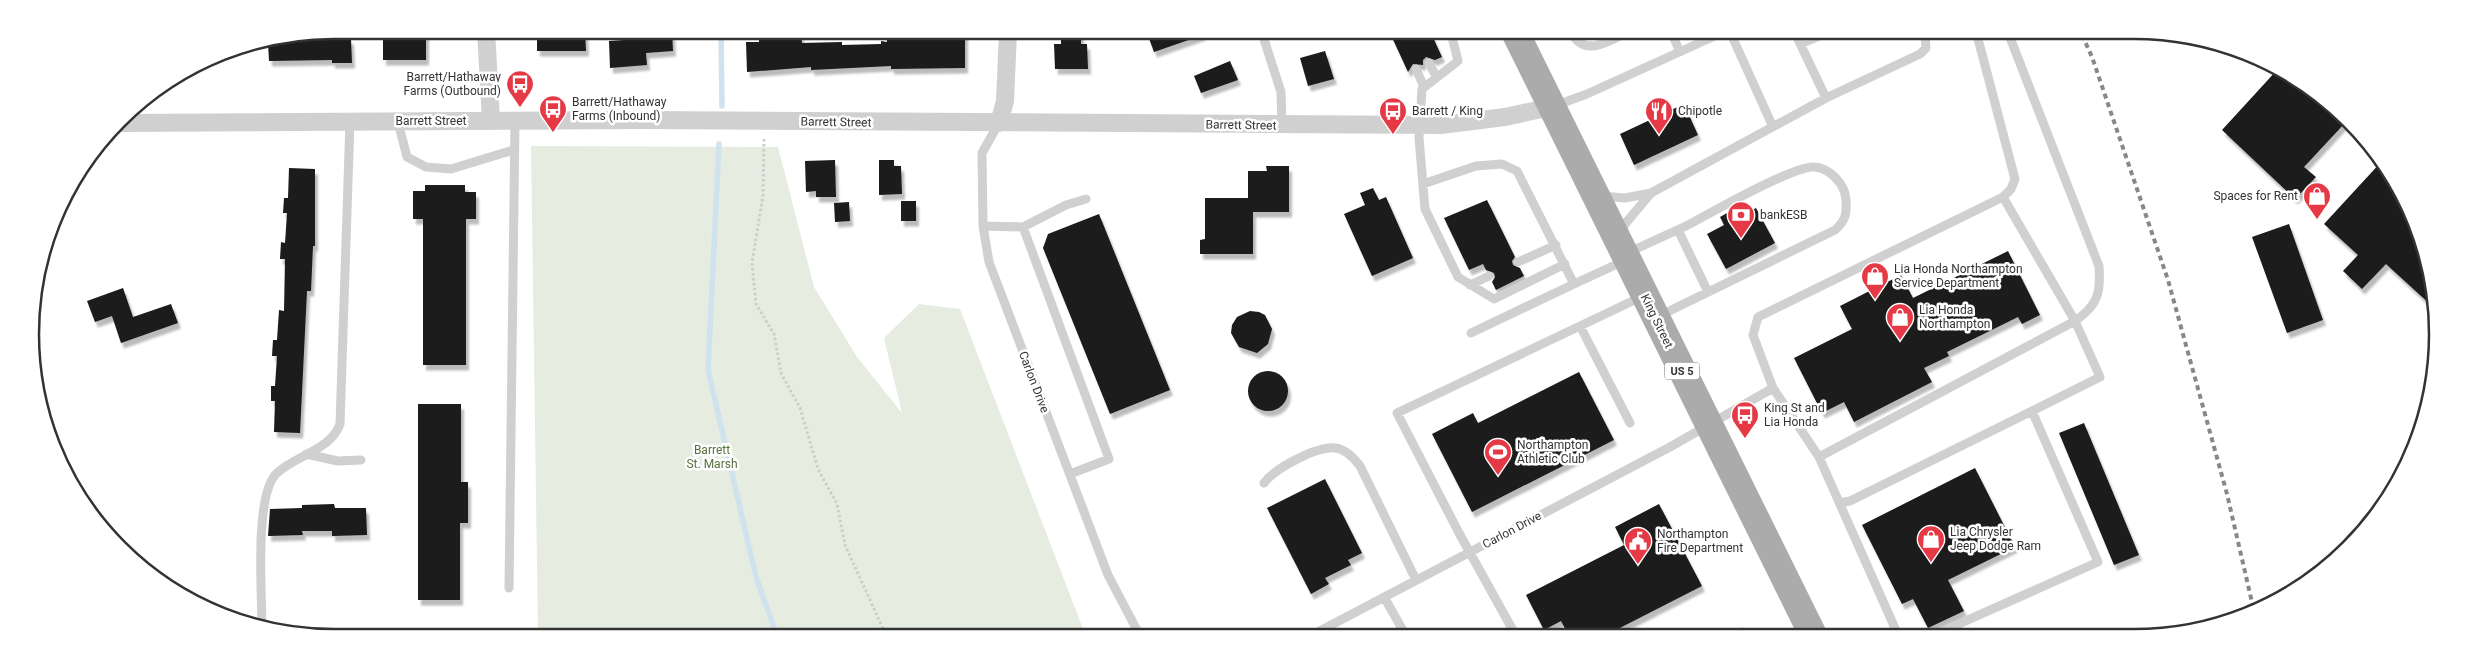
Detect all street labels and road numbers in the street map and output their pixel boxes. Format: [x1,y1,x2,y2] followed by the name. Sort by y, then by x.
[396,114,467,128] street label: Barrett Street
[800,114,872,130] street label: Barrett Street
[1205,117,1277,133] street label: Barrett Street
[1638,292,1676,350] street label: King Street
[1016,349,1052,415] street label: Carlon Drive
[1664,362,1700,380] road number: US 5
[1480,509,1544,551] street label: Carlon Drive

